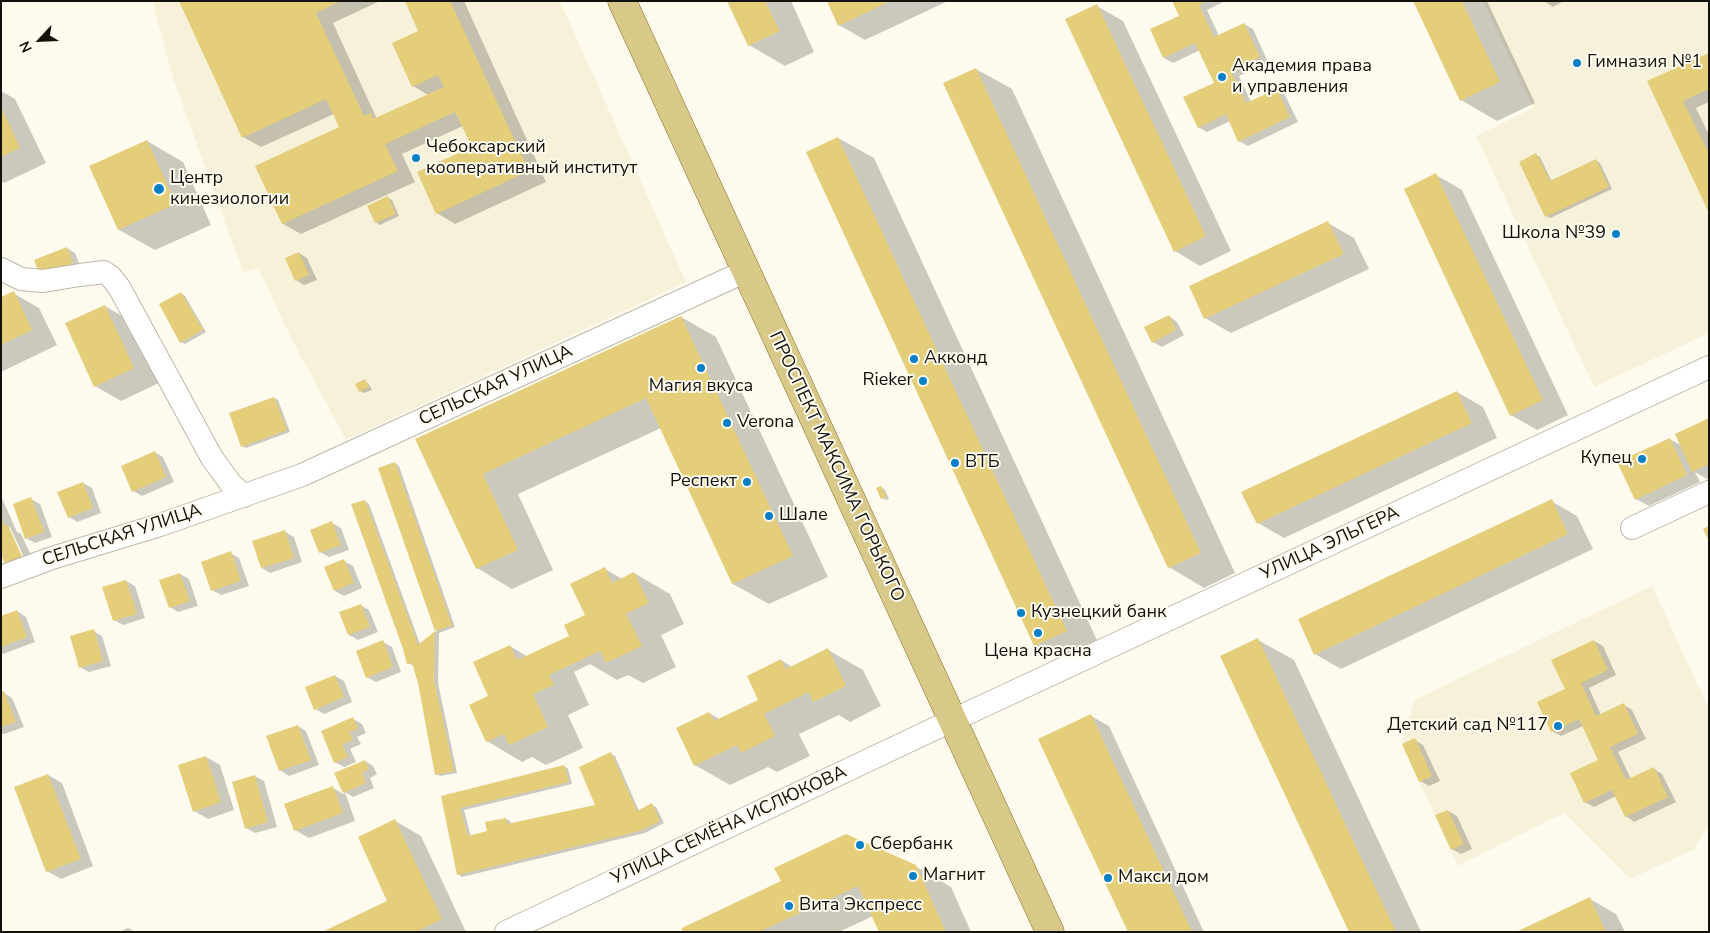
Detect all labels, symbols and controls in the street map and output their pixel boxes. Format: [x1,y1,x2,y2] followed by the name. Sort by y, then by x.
[15,15,65,65] north arrow
[15,38,37,55] text: N
[1587,52,1702,74] place label: Гимназия №1
[1232,56,1372,98] place label: Академия права и управления
[1571,57,1583,69] marker: Гимназия №1
[1216,71,1228,83] marker: Академия права и управления
[426,137,637,180] place label: Чебоксарский кооперативный институт
[410,152,422,164] marker: Чебоксарский кооперативный институт
[170,168,289,210] place label: Центр кинезиологии
[152,182,166,196] marker: Центр кинезиологии
[1502,223,1606,245] place label: Школа №39
[1610,228,1622,240] marker: Школа №39
[764,328,908,606] street label: ПРОСПЕКТ МАКСИМА ГОРЬКОГО
[416,341,576,431] street label: СЕЛЬСКАЯ УЛИЦА
[924,348,987,370] place label: Акконд
[908,353,920,365] marker: Акконд
[695,362,707,374] marker: Магия вкуса
[862,370,913,392] place label: Rieker
[917,375,929,387] marker: Rieker
[649,376,753,398] place label: Магия вкуса
[737,412,794,434] place label: Verona
[721,417,733,429] marker: Verona
[1580,448,1632,470] place label: Купец
[965,452,1000,474] place label: ВТБ
[1636,453,1648,465] marker: Купец
[949,457,961,469] marker: ВТБ
[670,471,737,493] place label: Респект
[741,476,753,488] marker: Респект
[39,500,205,572] street label: СЕЛЬСКАЯ УЛИЦА
[1257,502,1403,586] street label: УЛИЦА ЭЛЬГЕРА
[779,505,828,527] place label: Шале
[763,510,775,522] marker: Шале
[1031,602,1167,624] place label: Кузнецкий банк
[1015,607,1027,619] marker: Кузнецкий банк
[1032,627,1044,639] marker: Цена красна
[984,641,1092,663] place label: Цена красна
[1387,715,1548,737] place label: Детский сад №117
[1552,720,1564,732] marker: Детский сад №117
[608,762,850,890] street label: УЛИЦА СЕМЁНА ИСЛЮКОВА
[870,834,953,856] place label: Сбербанк
[854,839,866,851] marker: Сбербанк
[923,865,985,887] place label: Магнит
[1118,867,1209,889] place label: Макси дом
[907,870,919,882] marker: Магнит
[1102,872,1114,884] marker: Макси дом
[799,895,922,917] place label: Вита Экспресс
[783,900,795,912] marker: Вита Экспресс

